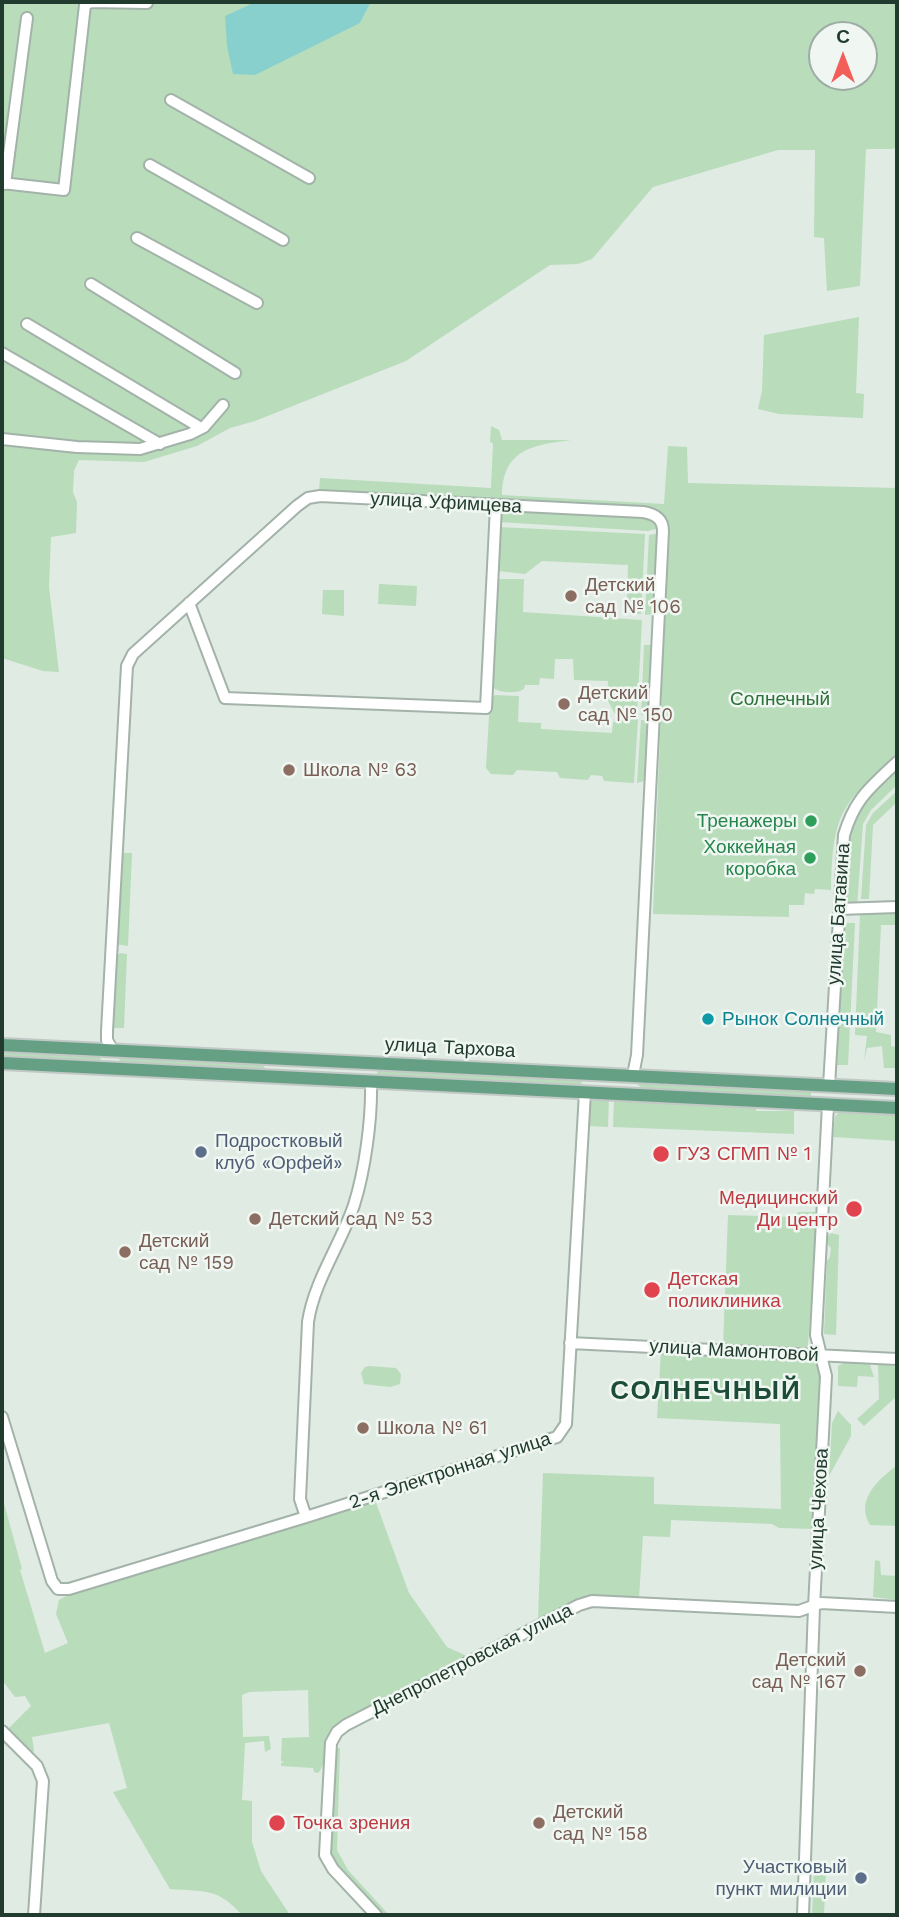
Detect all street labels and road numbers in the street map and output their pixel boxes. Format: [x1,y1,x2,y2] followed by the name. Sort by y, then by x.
[370,488,522,518] street label: улица Уфимцева
[823,842,855,986] street label: улица Батавина
[384,1033,516,1063] street label: улица Тархова
[649,1335,819,1367] street label: улица Мамонтовой
[346,1428,554,1514] street label: 2-я Электронная улица
[804,1448,834,1570] street label: улица Чехова
[367,1599,577,1721] street label: Днепропетровская улица

